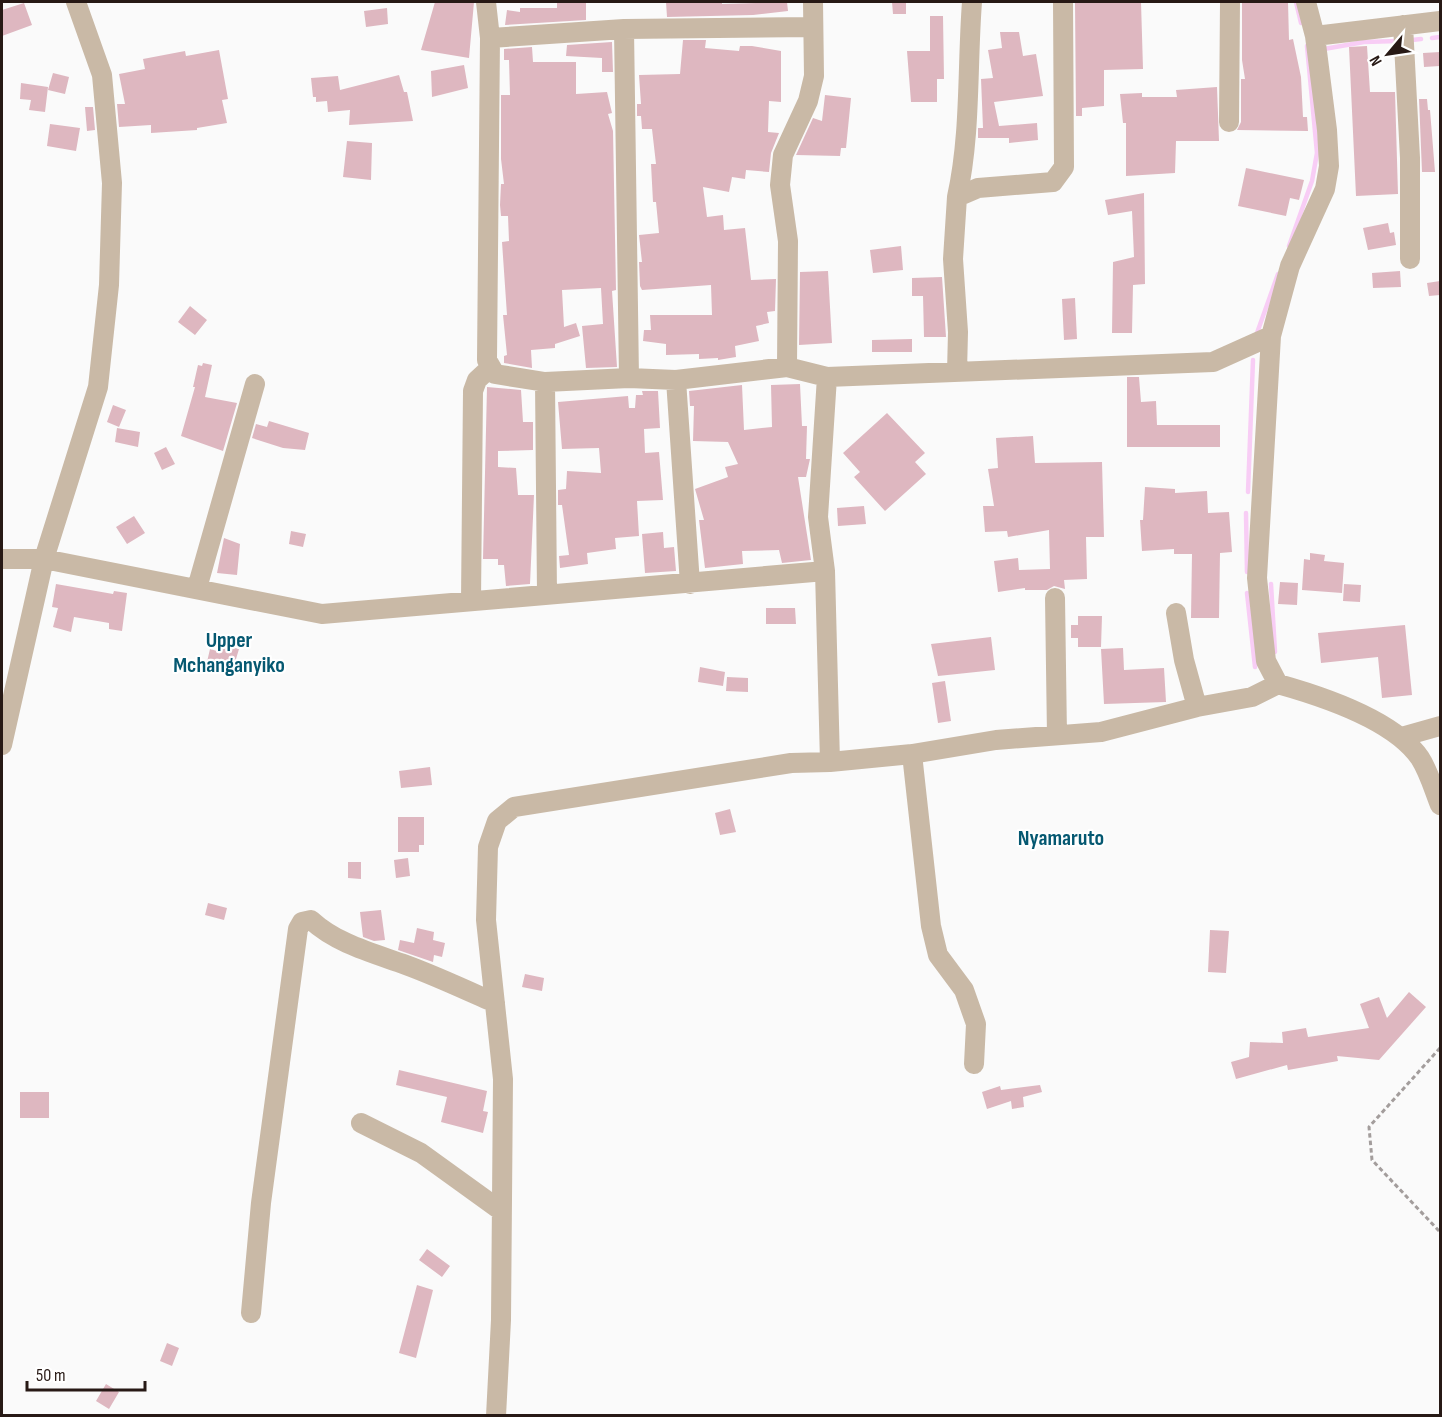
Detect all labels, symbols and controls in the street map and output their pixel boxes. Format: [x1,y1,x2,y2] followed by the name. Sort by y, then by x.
[1358,24,1418,84] north arrow
[1366,52,1387,69] text: N
[173,627,285,679] district label: Upper Mchanganyiko
[1018,825,1104,852] district label: Nyamaruto
[27,1354,146,1392] scale bar
[36,1365,66,1386] text: 50 m

